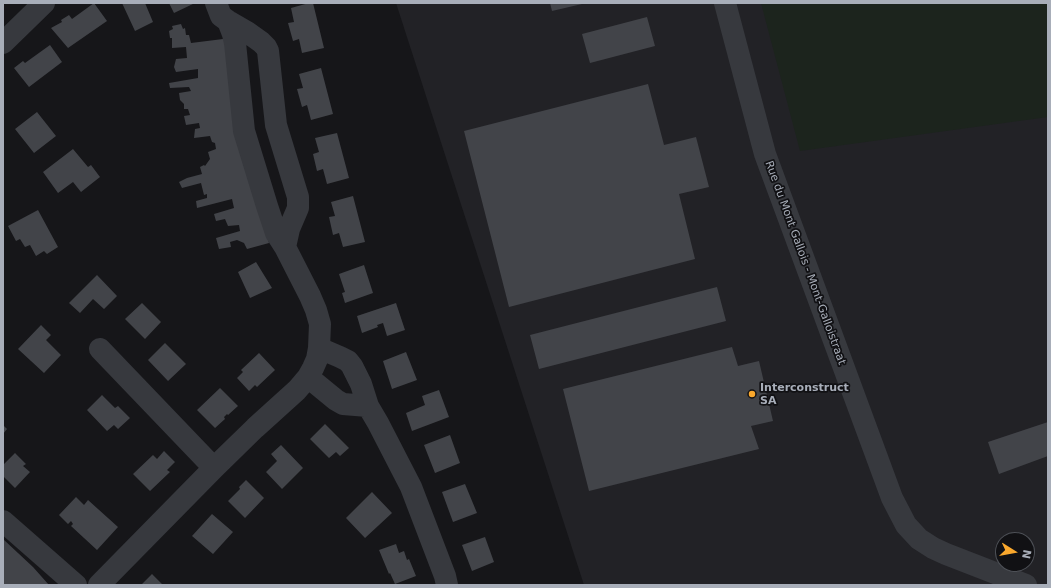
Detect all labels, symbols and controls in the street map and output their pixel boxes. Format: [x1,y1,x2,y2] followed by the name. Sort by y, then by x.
[762,159,848,367] street label: Rue du Mont Gallois - Mont-Galloistraat
[760,381,849,407] place label: Interconstruct SA
[747,389,757,399] marker: Interconstruct SA
[995,532,1035,572] north arrow
[1019,548,1034,560] text: N

